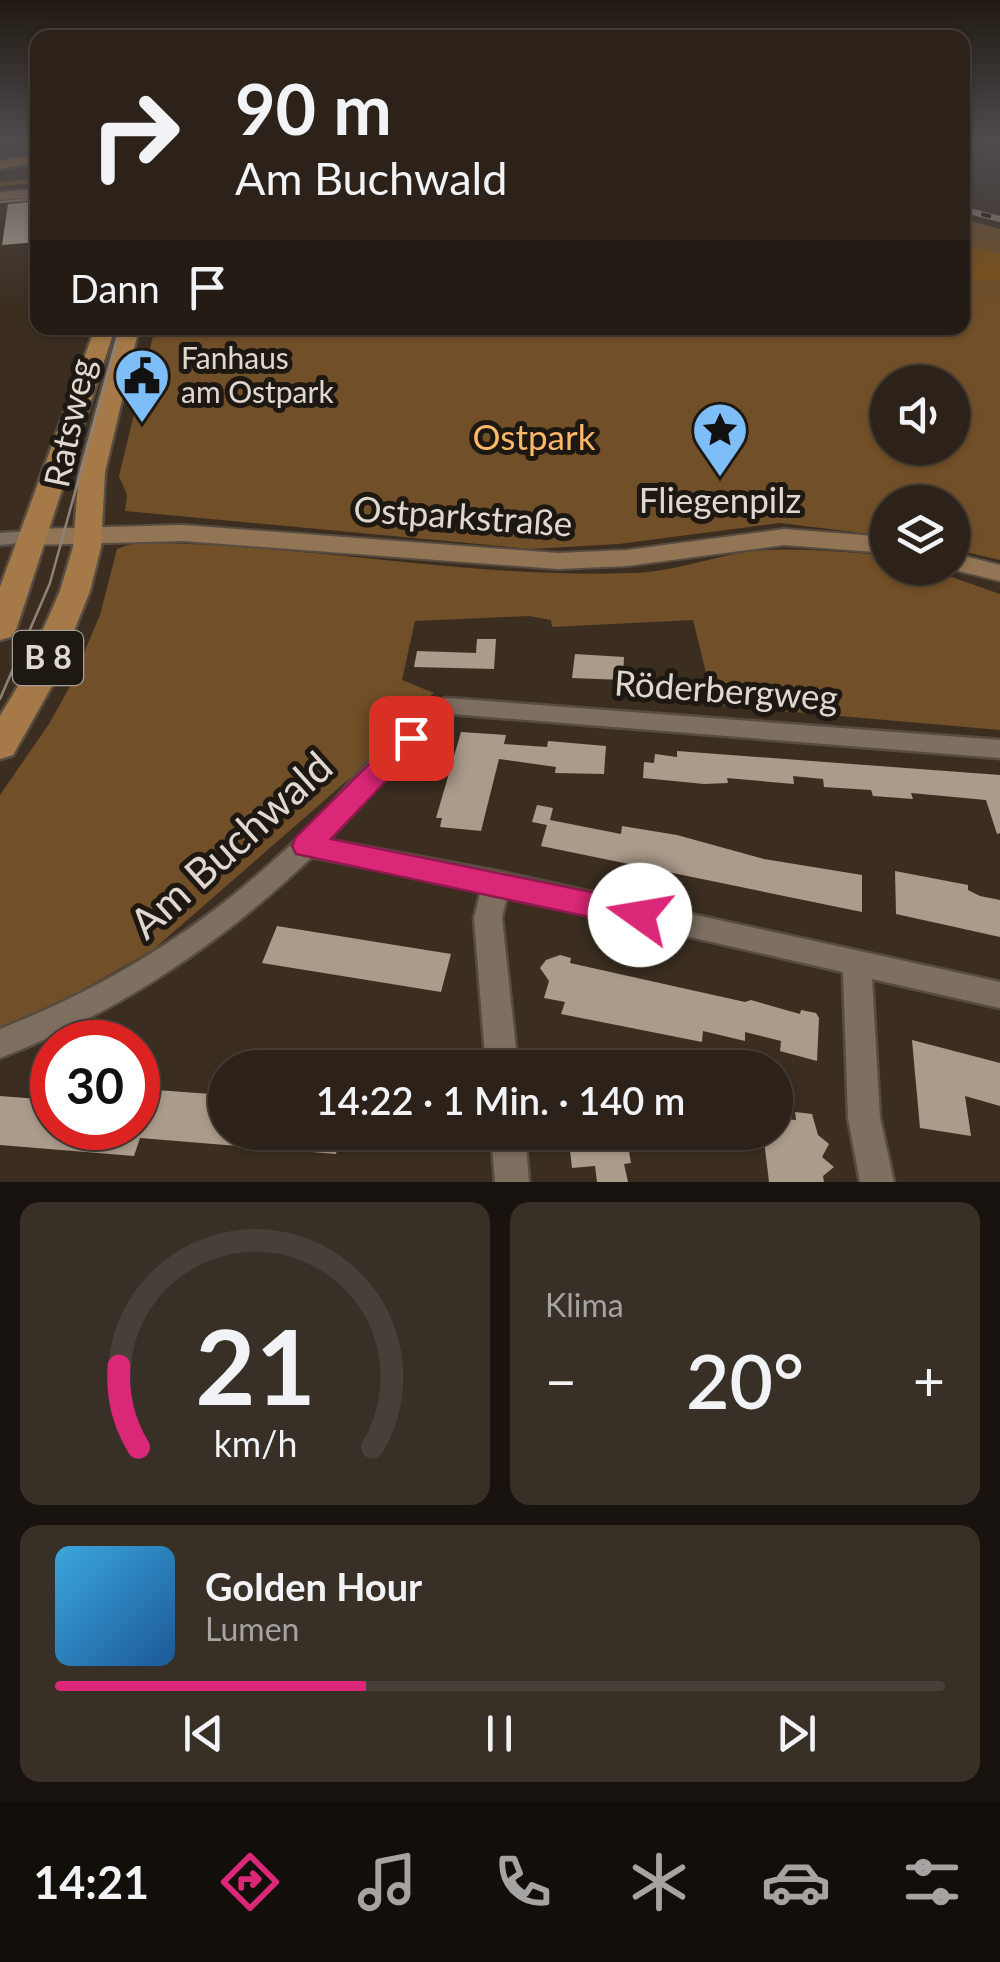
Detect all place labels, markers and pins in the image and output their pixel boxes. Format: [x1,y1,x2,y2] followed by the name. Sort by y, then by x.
[181,339,334,409] place label: Fanhaus am Ostpark
[112,346,172,425] public building icon: Fanhaus am Ostpark
[690,400,750,479] place icon: Fliegenpilz
[639,478,801,520] place label: Fliegenpilz
[369,696,454,781] pin

